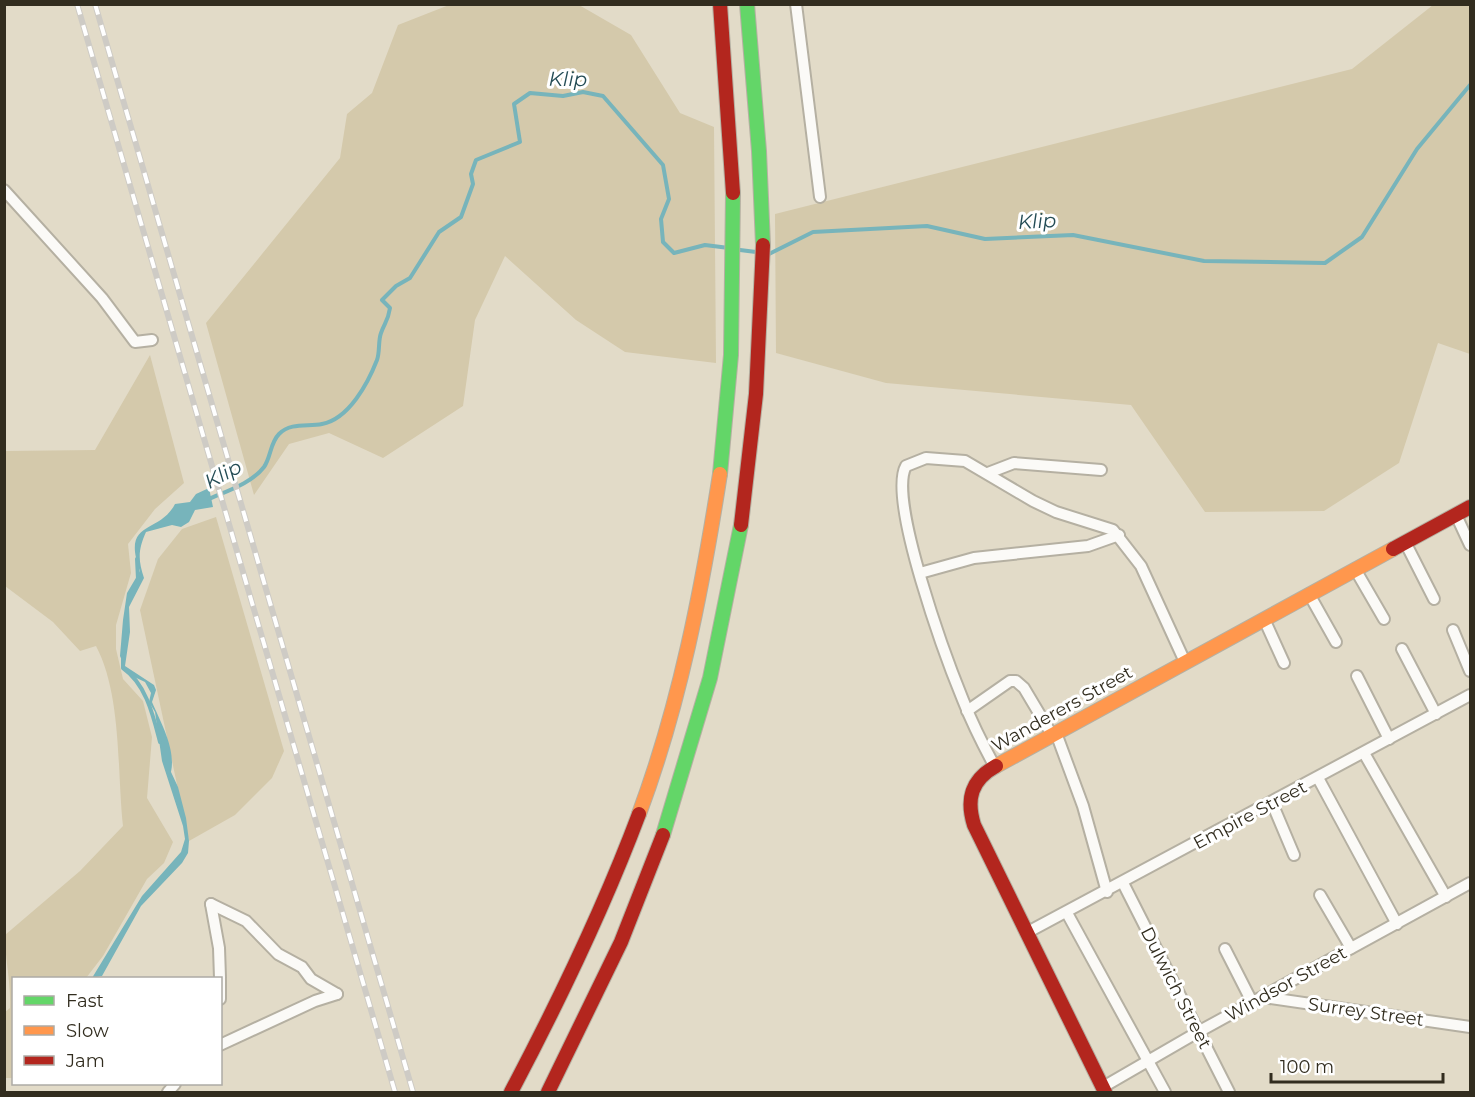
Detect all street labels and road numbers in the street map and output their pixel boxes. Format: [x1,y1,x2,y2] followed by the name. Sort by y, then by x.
[988,661,1136,757] street label: Wanderers Street
[1190,776,1310,854] street label: Empire Street
[1136,923,1216,1053] street label: Dulwich Street
[1221,942,1351,1026] street label: Windsor Street
[1307,993,1425,1031] street label: Surrey Street

